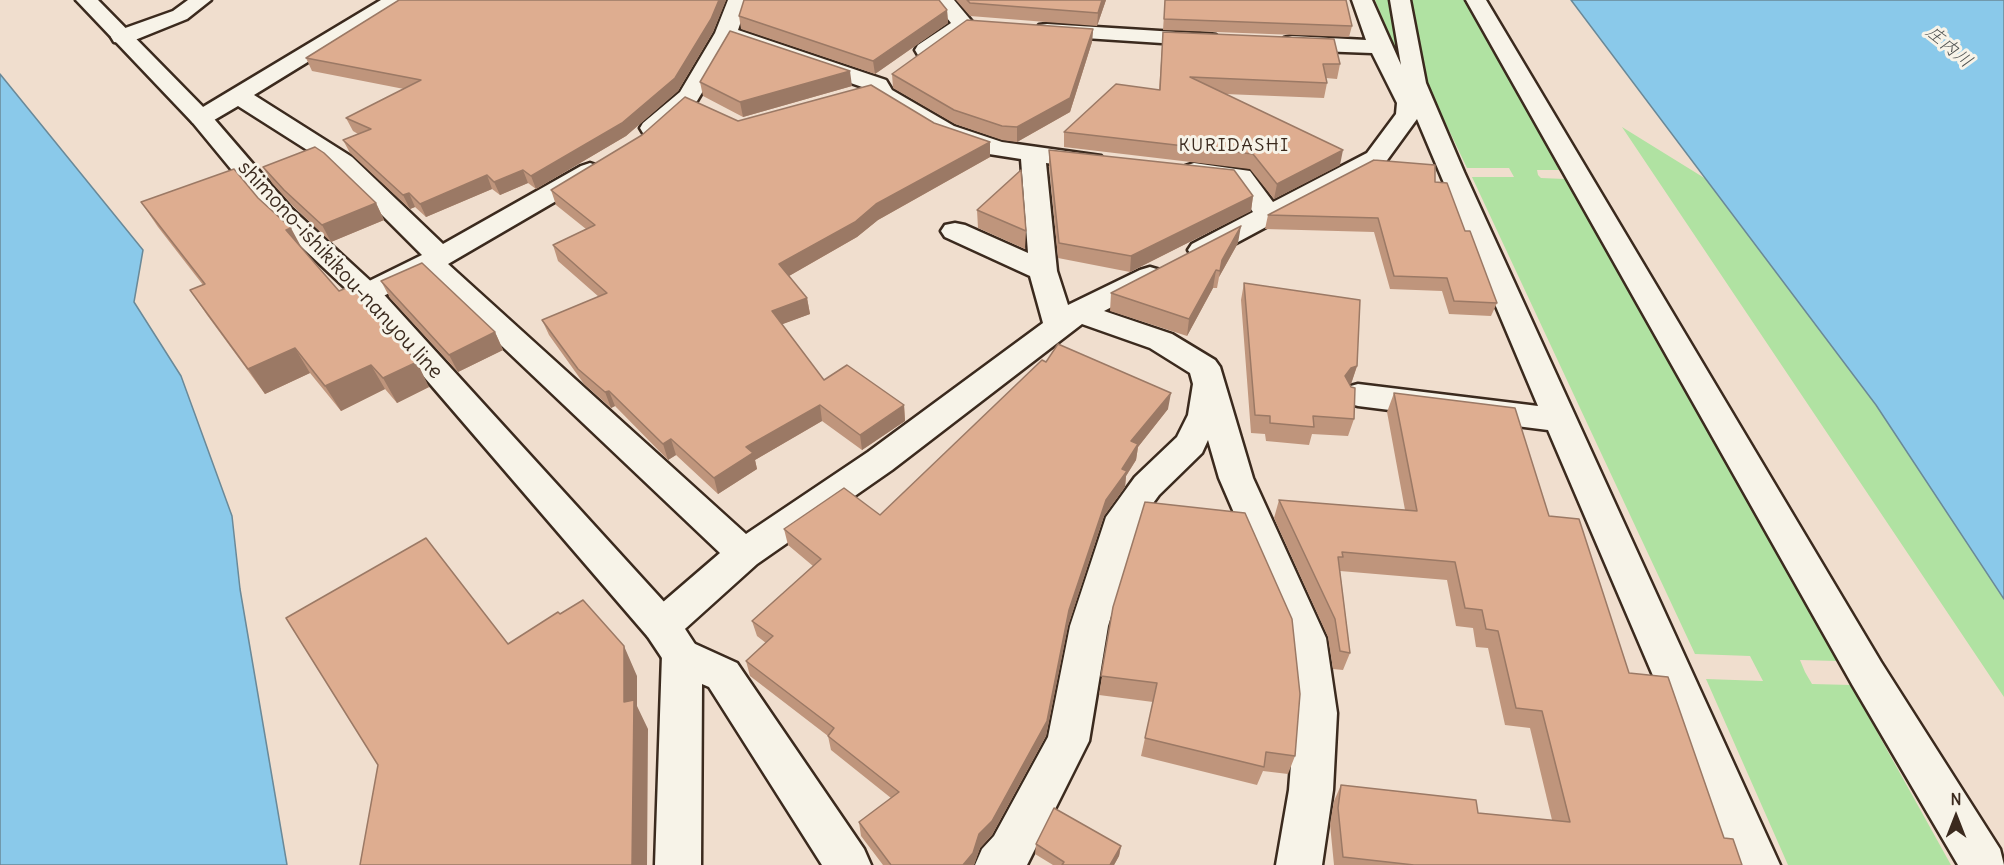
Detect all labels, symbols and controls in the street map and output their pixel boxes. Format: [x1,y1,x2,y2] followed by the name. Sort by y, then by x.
[1921,21,1977,73] water label: 庄内川
[1178,135,1290,157] district label: KURIDASHI
[232,156,448,384] street label: shimono-ishikikou-nanyou line
[1926,787,1986,847] north arrow
[1950,789,1962,809] text: N

